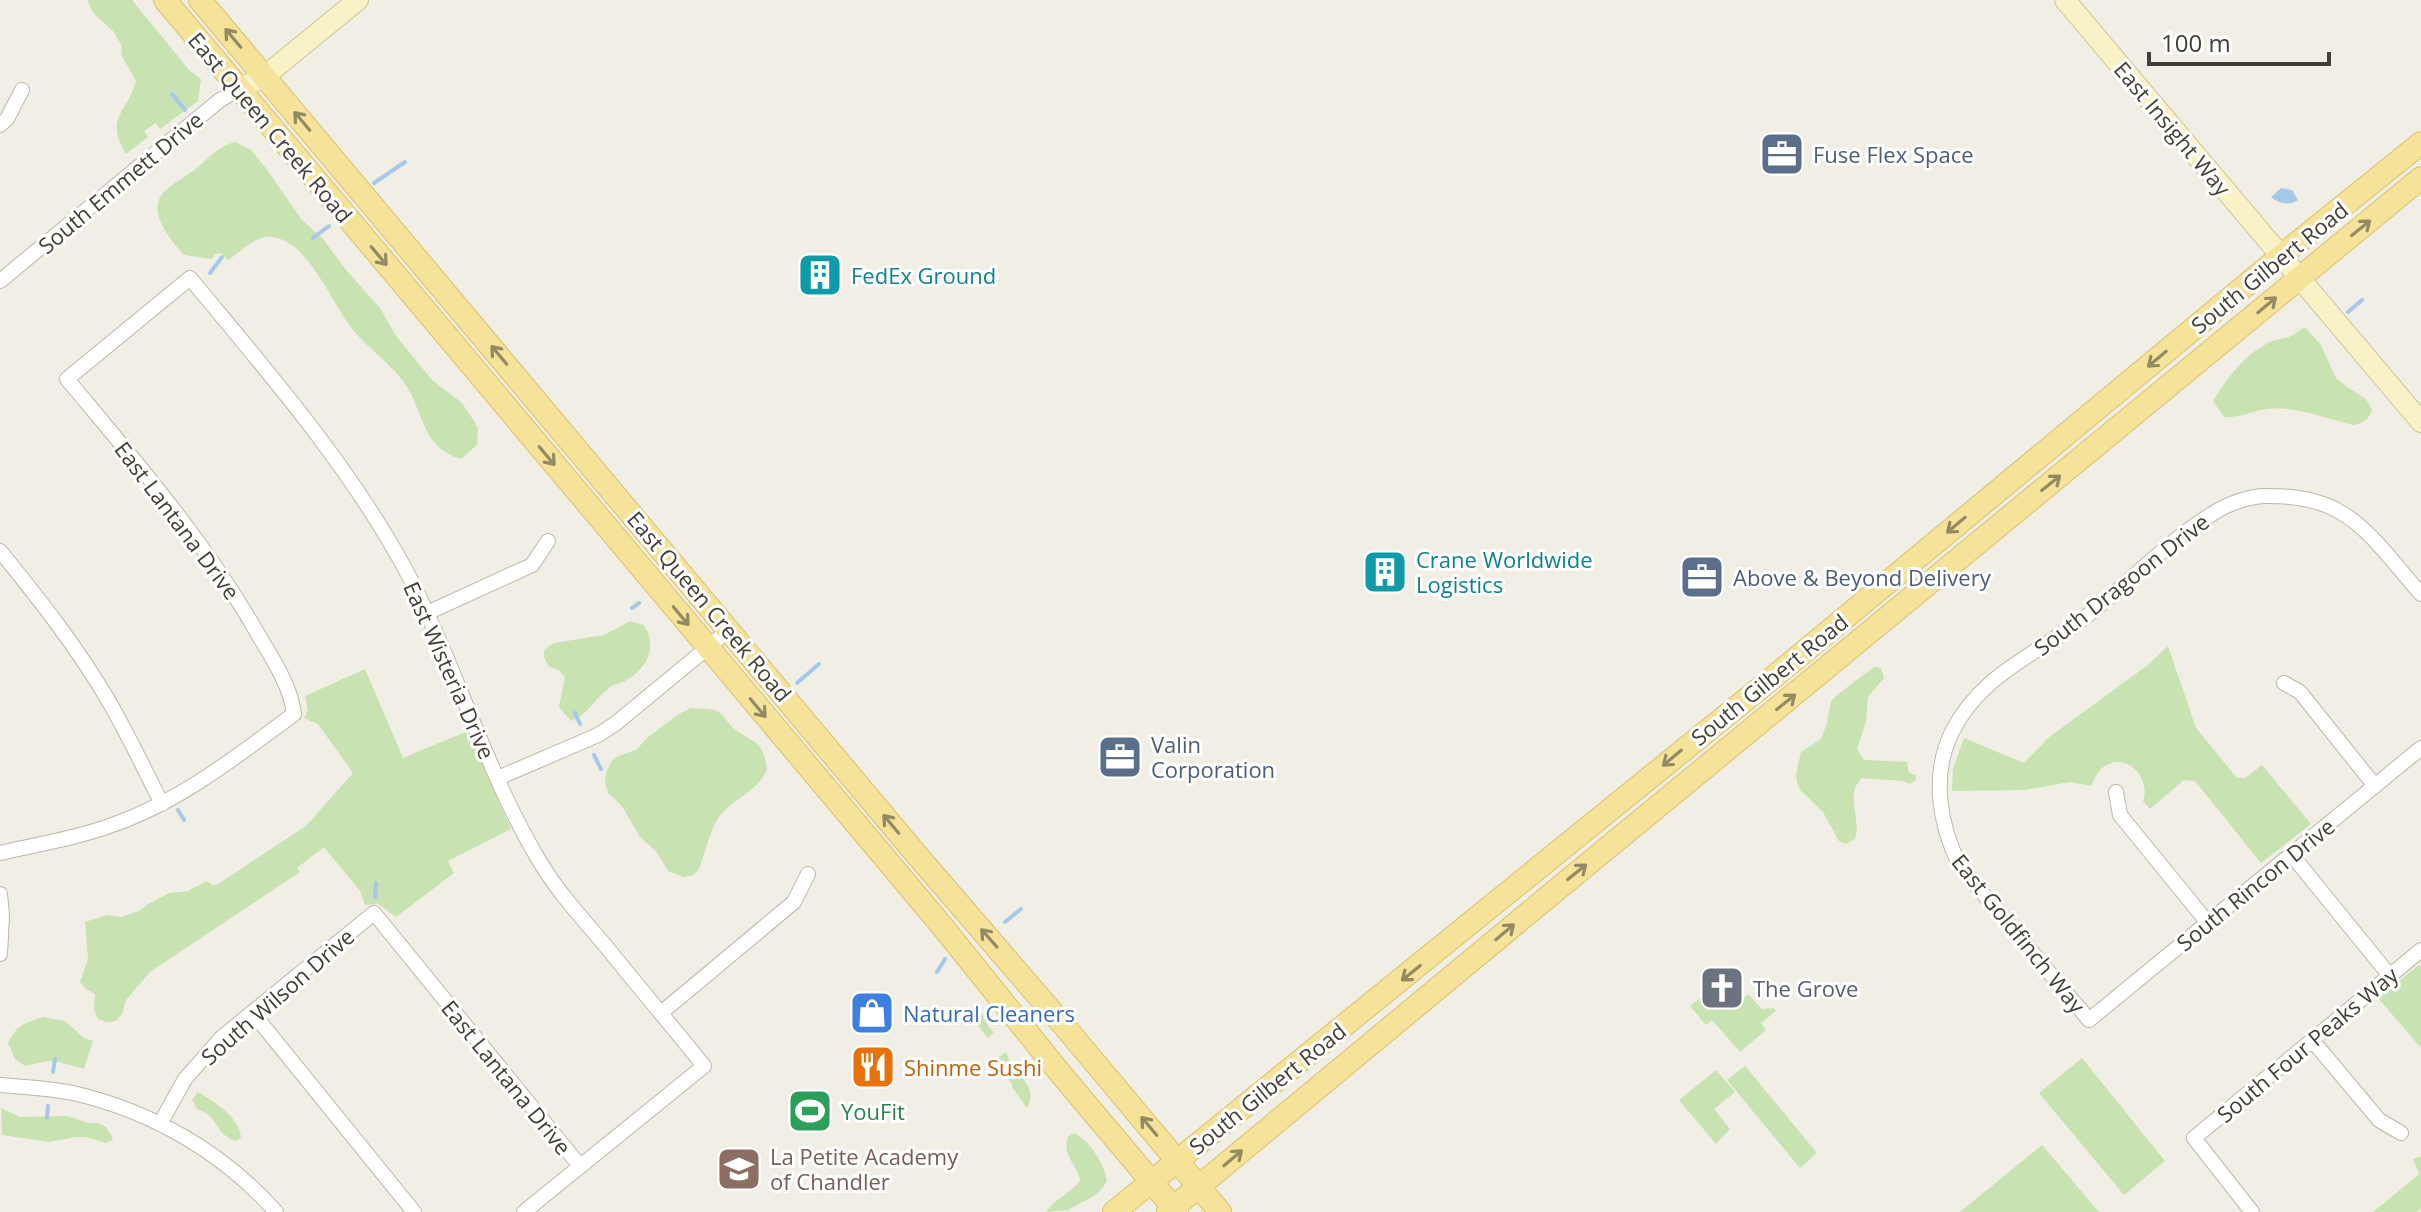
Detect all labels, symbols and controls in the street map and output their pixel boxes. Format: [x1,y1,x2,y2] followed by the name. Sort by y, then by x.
[2149,16,2329,66] scale bar
[182,25,360,229] street label: East Queen Creek Road
[2161,26,2231,59] text: 100 m
[224,28,242,49] one-way arrow
[2108,55,2239,202] street label: East Insight Way
[31,104,209,260] street label: South Emmett Drive
[293,111,311,131] one-way arrow
[1758,130,1806,178] office icon: Fuse Flex Space
[1813,139,1974,169] place label: Fuse Flex Space
[2184,194,2354,340] street label: South Gilbert Road
[2350,219,2370,237] one-way arrow
[370,246,388,266] one-way arrow
[796,251,844,299] building icon: FedEx Ground
[851,260,996,290] place label: FedEx Ground
[2256,297,2277,315] one-way arrow
[490,346,508,366] one-way arrow
[2147,350,2167,368] one-way arrow
[109,435,247,605] street label: East Lantana Drive
[538,445,556,465] one-way arrow
[2040,474,2061,492] one-way arrow
[621,504,799,708] street label: East Queen Creek Road
[2027,506,2215,662] street label: South Dragoon Drive
[1947,516,1967,534] one-way arrow
[1416,544,1593,599] place label: Crane Worldwide Logistics
[1361,548,1409,596] building icon: Crane Worldwide Logistics
[1678,553,1726,601] office icon: Above & Beyond Delivery
[1733,562,1992,592] place label: Above & Beyond Delivery
[397,576,503,764] street label: East Wisteria Drive
[672,605,690,626] one-way arrow
[1684,606,1854,752] street label: South Gilbert Road
[1775,693,1795,711] one-way arrow
[749,697,767,717] one-way arrow
[1151,729,1275,784] place label: Valin Corporation
[1096,733,1144,781] office icon: Valin Corporation
[1662,749,1683,767] one-way arrow
[2170,811,2340,957] street label: South Rincon Drive
[882,814,900,835] one-way arrow
[1946,847,2093,1020] street label: East Goldfinch Way
[1567,863,1587,881] one-way arrow
[194,921,360,1071] street label: South Wilson Drive
[1494,923,1514,941] one-way arrow
[980,929,998,949] one-way arrow
[2210,959,2405,1129] street label: South Four Peaks Way
[1401,964,1422,982] one-way arrow
[1698,964,1746,1012] church icon: The Grove
[1753,973,1858,1003] place label: The Grove
[848,989,896,1037] shop icon: Natural Cleaners
[435,993,579,1161] street label: East Lantana Drive
[903,998,1075,1028] place label: Natural Cleaners
[1182,1015,1352,1161] street label: South Gilbert Road
[849,1043,897,1091] restaurant icon: Shinme Sushi
[904,1052,1042,1082] place label: Shinme Sushi
[786,1087,834,1135] sports icon: YouFit
[841,1096,905,1126] place label: YouFit
[1140,1117,1158,1137] one-way arrow
[770,1141,959,1196] place label: La Petite Academy of Chandler
[715,1145,763,1193] school or university icon: La Petite Academy of Chandler
[1222,1149,1243,1167] one-way arrow

